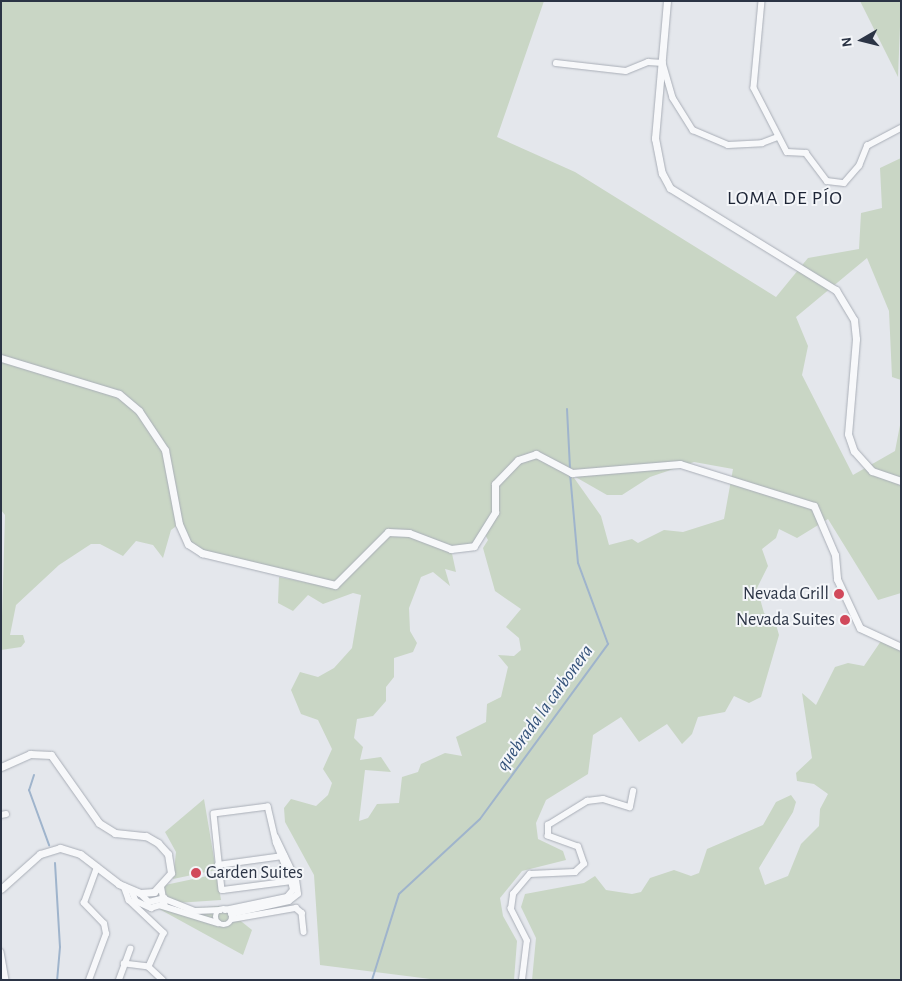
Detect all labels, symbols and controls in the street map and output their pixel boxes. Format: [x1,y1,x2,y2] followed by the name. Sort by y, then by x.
[837,15,887,65] north arrow
[840,36,855,48] text: N
[726,186,844,210] district label: LOMA DE PÍO
[743,583,829,605] place label: Nevada Grill
[833,588,845,600] marker: Nevada Grill
[736,609,835,631] place label: Nevada Suites
[839,614,851,626] marker: Nevada Suites
[492,640,598,776] water label: quebrada la carbonera
[206,862,303,884] place label: Garden Suites
[190,867,202,879] marker: Garden Suites

